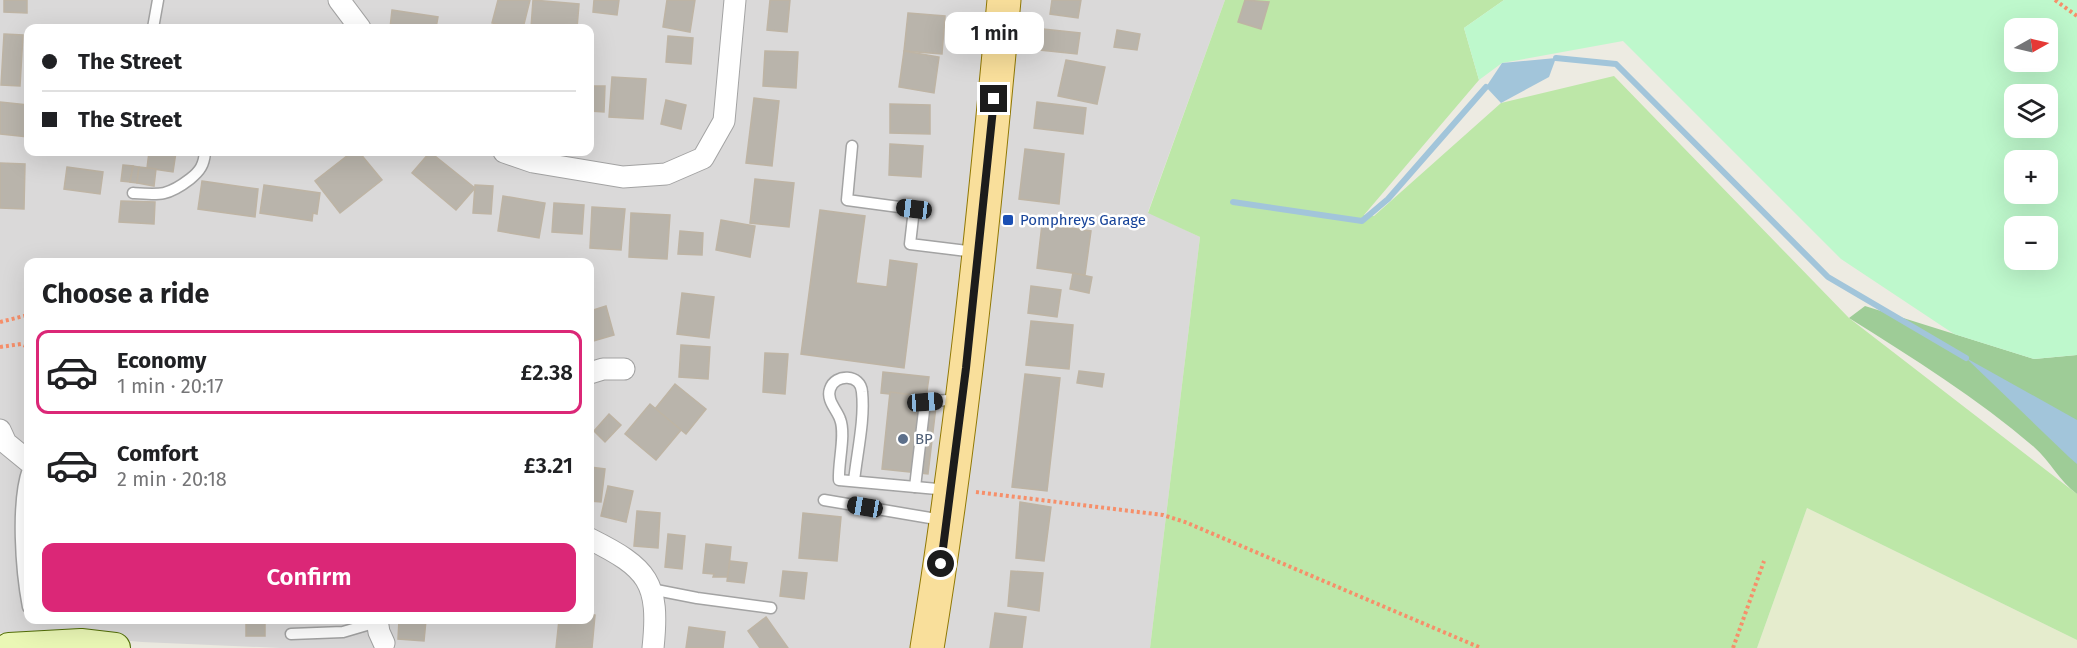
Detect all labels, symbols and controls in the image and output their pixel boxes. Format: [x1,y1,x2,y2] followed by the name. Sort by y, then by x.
[944,12,1044,54] callout: 1 min
[2004,18,2058,72] north arrow
[2004,18,2058,270] map controls
[970,21,1019,45] text: 1 min
[78,48,182,75] text: The Street
[2004,84,2058,138] button: layers
[980,85,1007,112] route end
[78,106,182,133] text: The Street
[2004,150,2058,204] button: +
[895,198,933,220] car
[1020,211,1146,229] place label: Pomphreys Garage
[1001,213,1015,227] marker: Pomphreys Garage
[2004,216,2058,270] button: −
[42,278,209,310] text: Choose a ride
[45,345,99,399] icon: car
[117,347,206,374] text: Economy
[520,359,573,386] text: £2.38
[117,374,223,398] text: 1 min · 20:17
[906,392,944,412] car
[915,430,933,448] place label: BP
[896,432,910,446] marker: BP
[45,438,99,492] icon: car
[117,440,198,467] text: Comfort
[524,452,573,479] text: £3.21
[117,467,227,491] text: 2 min · 20:18
[846,495,884,519] car
[42,543,576,612] button: Confirm
[927,550,954,577] route start

